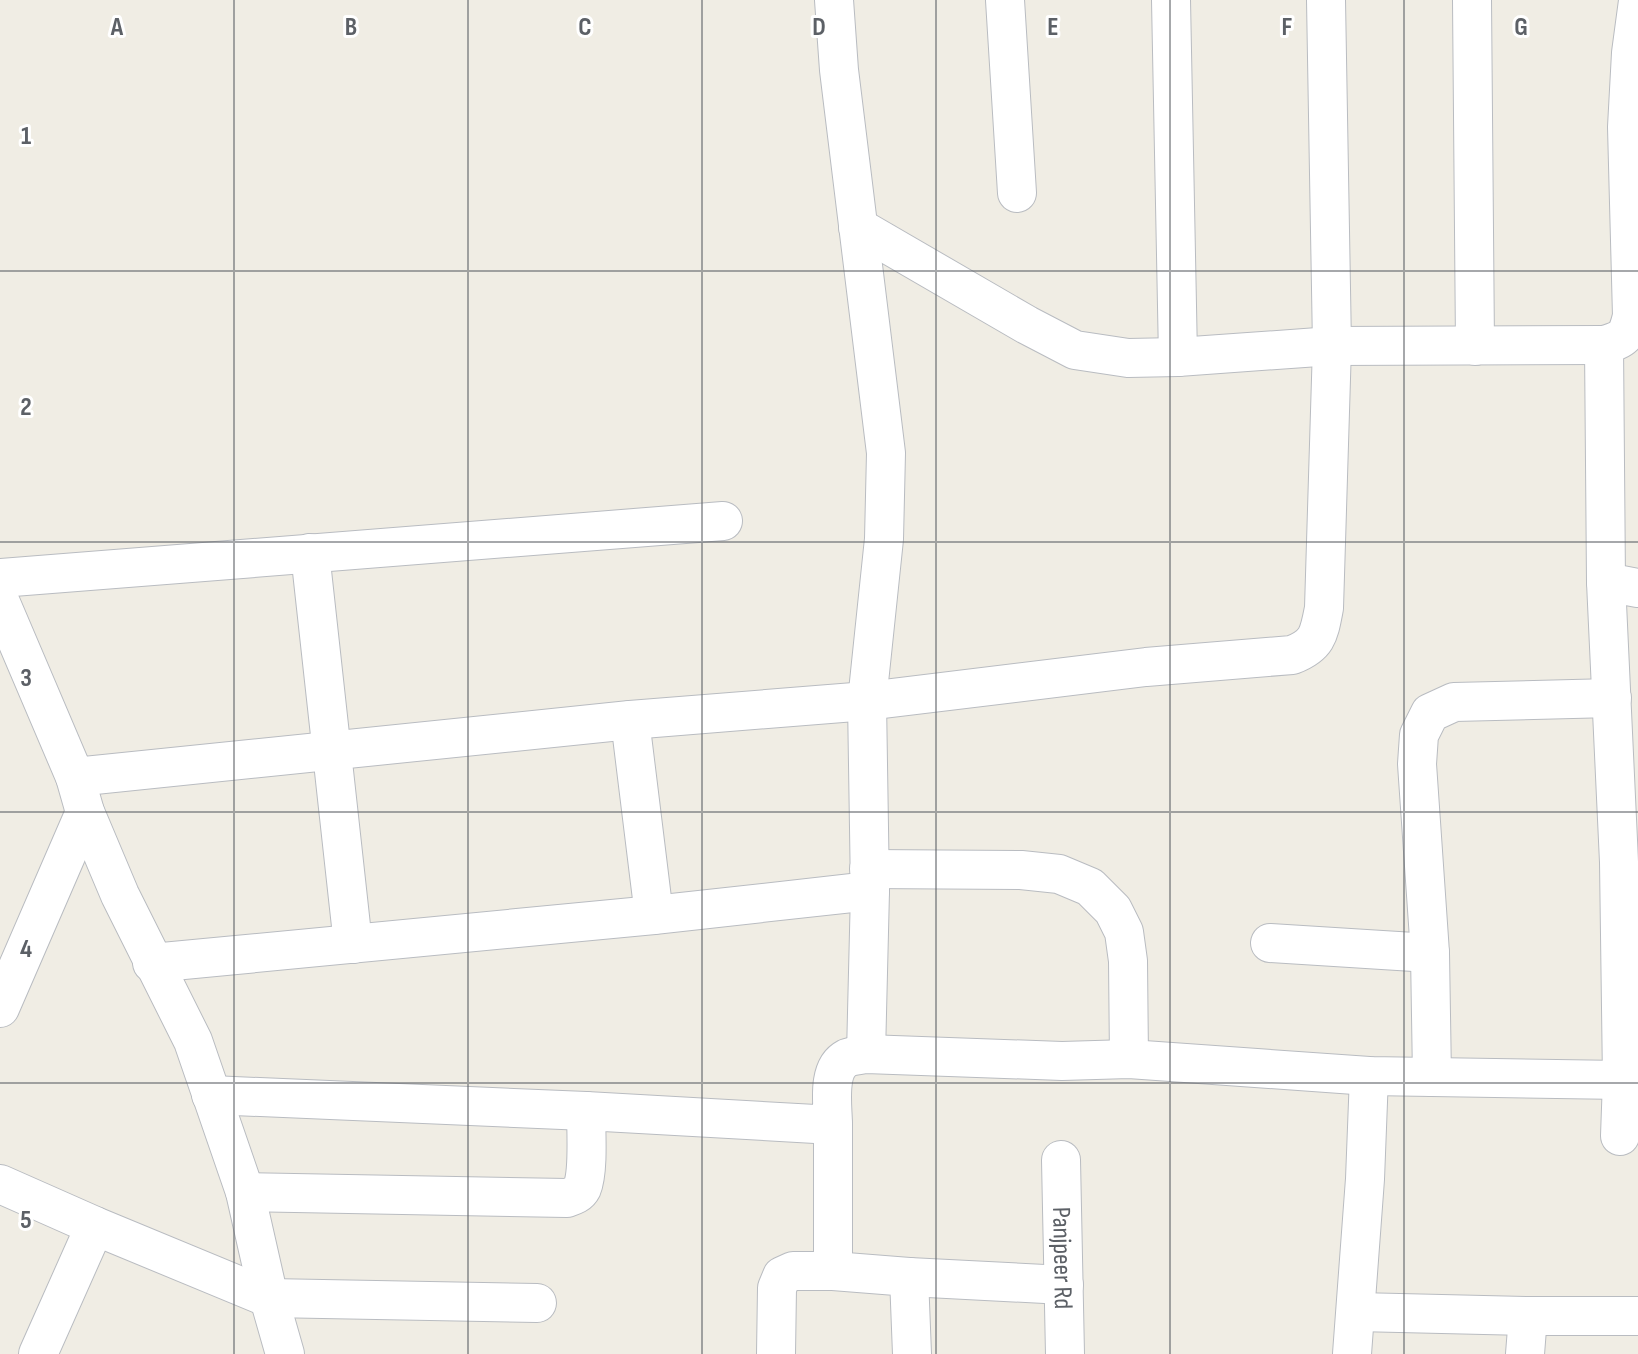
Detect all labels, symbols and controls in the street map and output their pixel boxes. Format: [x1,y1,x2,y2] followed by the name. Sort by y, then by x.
[110,12,124,43] text: A
[345,12,357,43] text: B
[578,12,592,43] text: C
[812,12,826,43] text: D
[1047,12,1059,43] text: E
[1282,12,1293,43] text: F
[1514,12,1528,43] text: G
[21,121,31,152] text: 1
[20,392,32,423] text: 2
[20,663,32,694] text: 3
[20,934,32,965] text: 4
[20,1205,32,1236] text: 5
[1045,1207,1078,1309] street label: Panjpeer Rd

